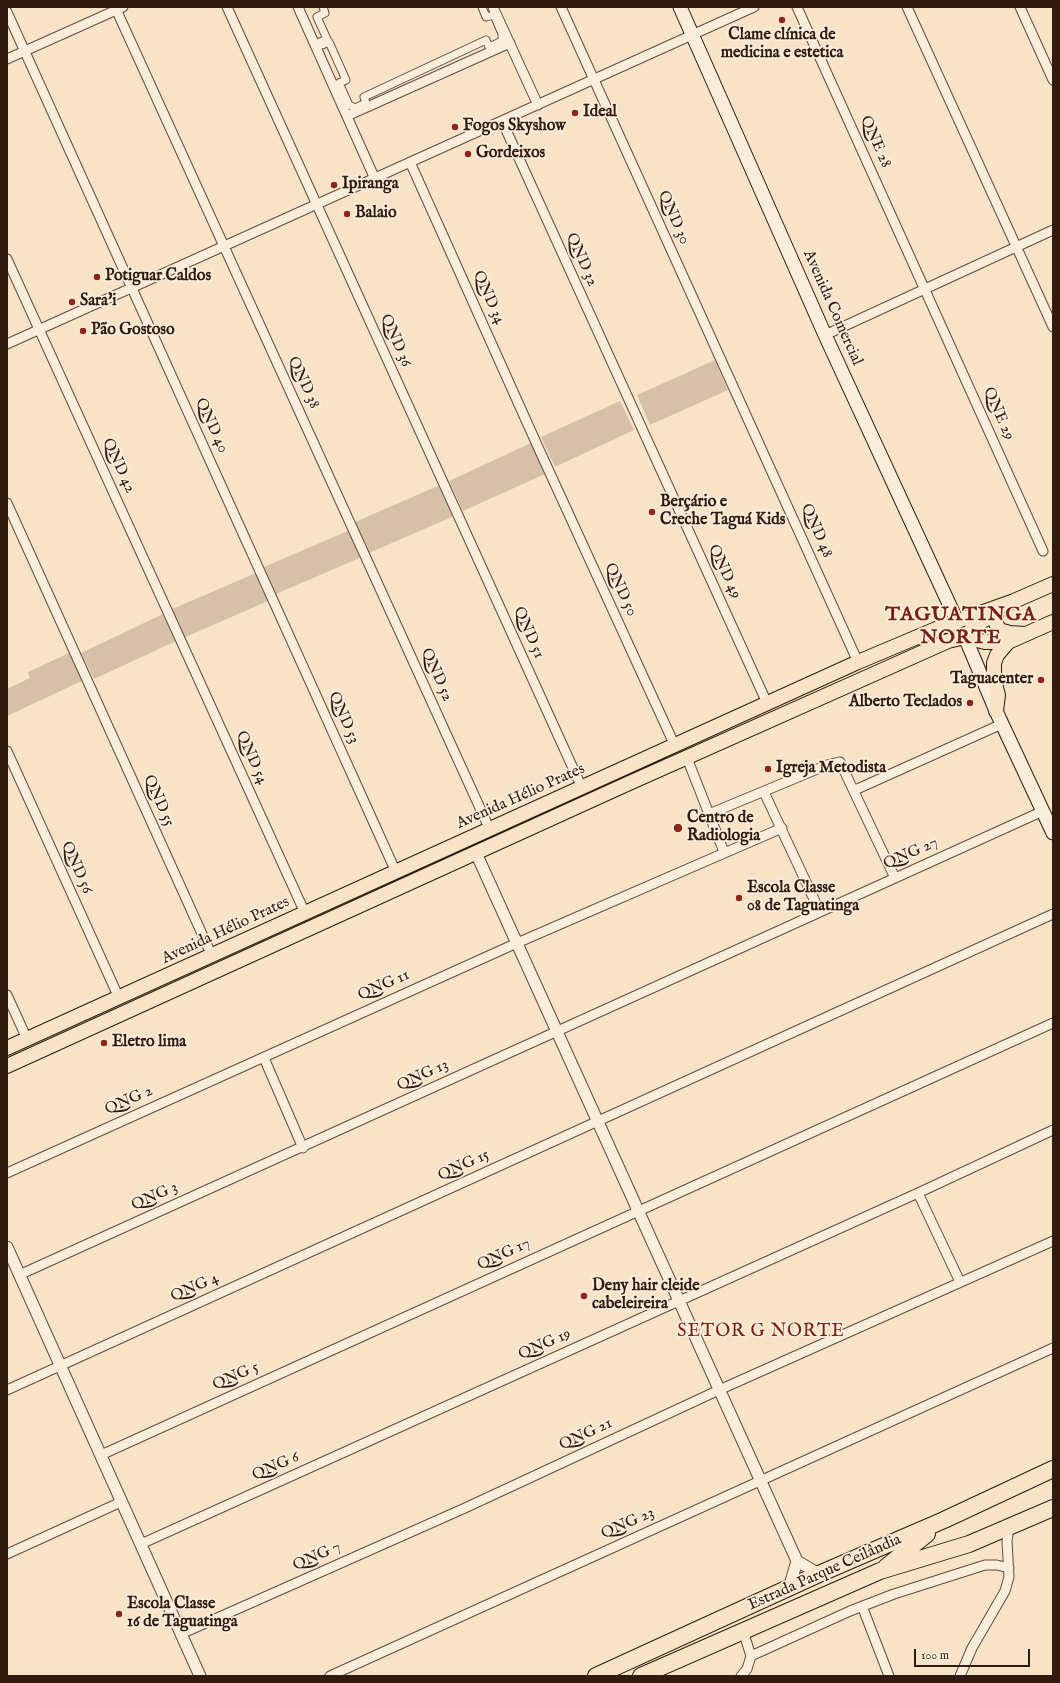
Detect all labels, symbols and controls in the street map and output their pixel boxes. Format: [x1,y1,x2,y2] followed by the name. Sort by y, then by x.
[777,15,787,25] marker: Clame clínica de medicina e estetica
[721,26,843,64] place label: Clame clínica de medicina e estetica
[583,103,617,123] place label: Ideal
[570,108,580,118] marker: Ideal
[855,113,895,171] street label: QNE 28
[463,117,566,137] place label: Fogos Skyshow
[450,122,460,132] marker: Fogos Skyshow
[476,144,545,164] place label: Gordeixos
[463,149,473,159] marker: Gordeixos
[342,175,399,195] place label: Ipiranga
[329,180,339,190] marker: Ipiranga
[653,188,693,248] street label: QND 30
[355,204,397,224] place label: Balaio
[342,209,352,219] marker: Balaio
[561,230,601,290] street label: QND 32
[798,247,866,369] street label: Avenida Comercial
[105,267,211,287] place label: Potiguar Caldos
[468,268,508,328] street label: QND 34
[92,272,102,282] marker: Potiguar Caldos
[80,292,117,312] place label: Sara'i
[67,297,77,307] marker: Sara'i
[375,312,415,370] street label: QND 36
[91,321,175,341] place label: Pão Gostoso
[78,326,88,336] marker: Pão Gostoso
[283,354,323,412] street label: QND 38
[978,385,1018,443] street label: QNE 29
[190,395,232,457] street label: QND 40
[97,435,139,497] street label: QND 42
[660,493,785,531] place label: Berçário e Creche Taguá Kids
[796,501,836,561] street label: QND 48
[647,507,657,517] marker: Berçário e Creche Taguá Kids
[703,542,745,602] street label: QND 49
[599,560,641,620] street label: QND 50
[508,604,548,662] street label: QND 51
[885,604,1037,651] district label: TAGUATINGA NORTE
[416,645,456,705] street label: QND 52
[950,670,1033,690] place label: Taguacenter
[1036,675,1046,685] marker: Taguacenter
[323,689,363,747] street label: QND 53
[849,693,962,713] place label: Alberto Teclados
[965,698,975,708] marker: Alberto Teclados
[231,728,271,788] street label: QND 54
[776,759,886,779] place label: Igreja Metodista
[454,760,588,834] street label: Avenida Hélio Prates
[763,764,773,774] marker: Igreja Metodista
[138,772,178,830] street label: QND 55
[687,809,760,847] place label: Centro de Radiologia
[672,822,684,834] marker: Centro de Radiologia
[881,834,941,874] street label: QNG 27
[56,839,96,897] street label: QND 56
[747,879,859,917] place label: Escola Classe 08 de Taguatinga
[159,893,293,969] street label: Avenida Hélio Prates
[734,893,744,903] marker: Escola Classe 08 de Taguatinga
[355,966,413,1006] street label: QNG 11
[112,1033,186,1053] place label: Eletro lima
[99,1038,109,1048] marker: Eletro lima
[394,1056,452,1096] street label: QNG 13
[102,1082,156,1120] street label: QNG 2
[435,1146,493,1186] street label: QNG 15
[129,1178,181,1216] street label: QNG 3
[475,1234,533,1276] street label: QNG 17
[168,1269,222,1307] street label: QNG 4
[592,1277,700,1315] place label: Deny hair cleide cabeleireira
[579,1291,589,1301] marker: Deny hair cleide cabeleireira
[677,1321,845,1343] district label: SETOR G NORTE
[516,1325,574,1365] street label: QNG 19
[210,1358,262,1396] street label: QNG 5
[557,1414,615,1456] street label: QNG 21
[250,1448,302,1486] street label: QNG 6
[598,1504,658,1544] street label: QNG 23
[745,1531,905,1615] street label: Estrada Parque Ceilândia
[290,1538,344,1576] street label: QNG 7
[127,1595,238,1633] place label: Escola Classe 16 de Taguatinga
[114,1609,124,1619] marker: Escola Classe 16 de Taguatinga
[916,1641,1032,1667] scale bar
[921,1648,949,1663] text: 100 m

